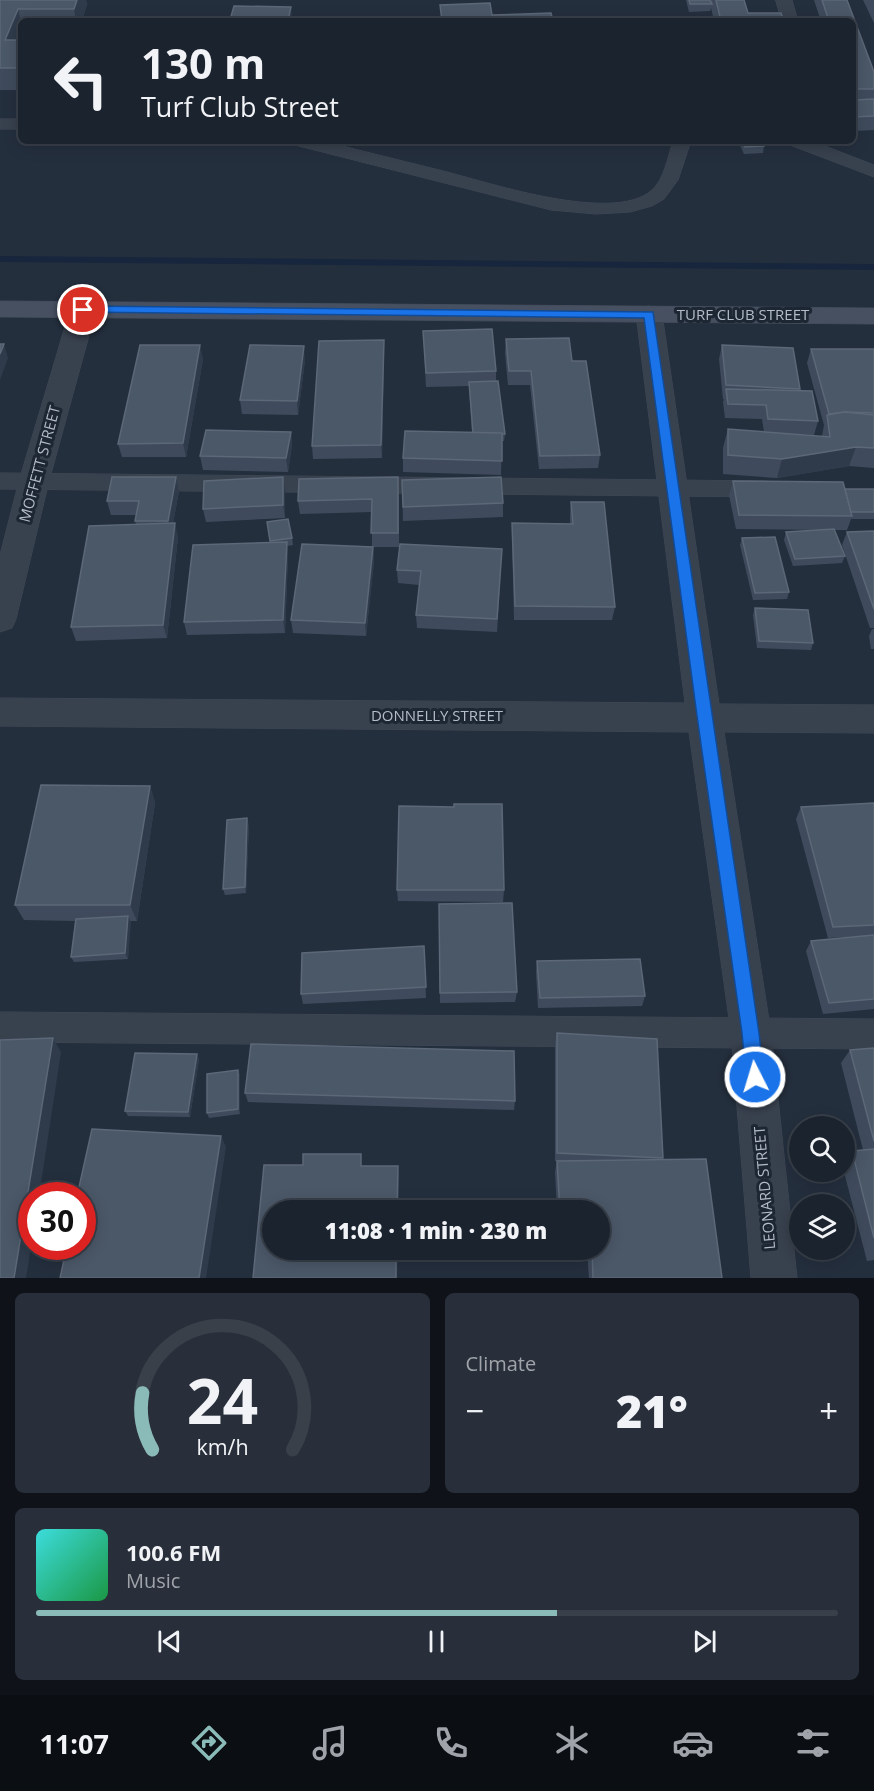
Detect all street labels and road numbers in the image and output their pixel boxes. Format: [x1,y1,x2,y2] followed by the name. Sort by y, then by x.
[677,304,810,324] street label: TURF CLUB STREET
[14,402,64,524] street label: MOFFETT STREET
[371,705,504,725] street label: DONNELLY STREET
[749,1125,779,1250] street label: LEONARD STREET

